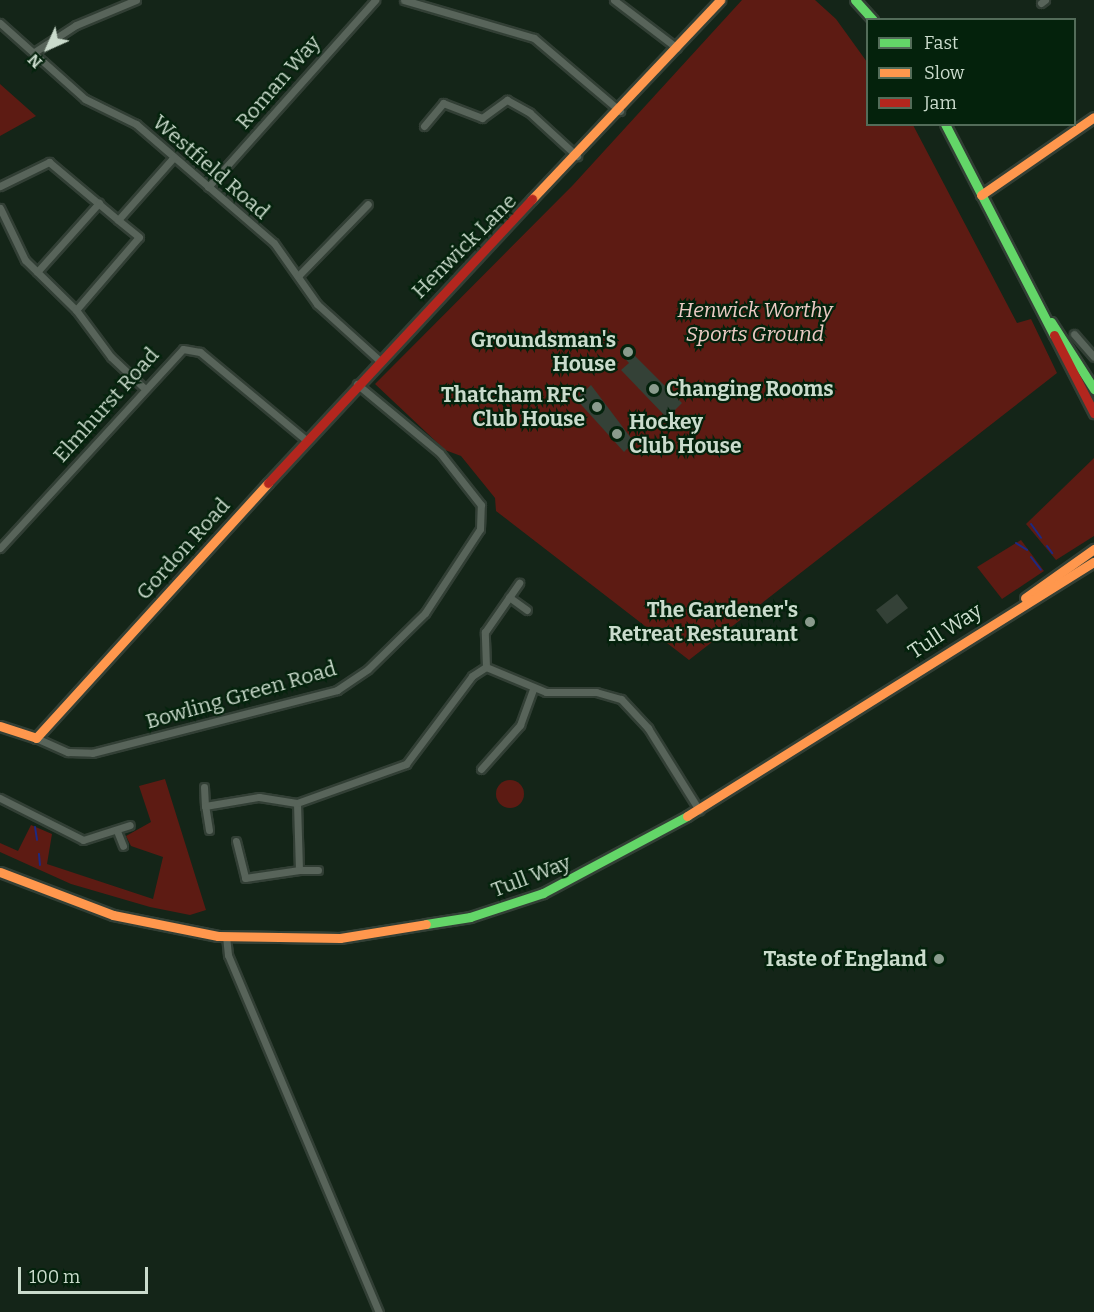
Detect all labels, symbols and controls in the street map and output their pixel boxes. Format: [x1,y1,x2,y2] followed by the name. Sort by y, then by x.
[18,18,78,78] north arrow
[866,18,1076,126] legend
[230,30,326,134] street label: Roman Way
[924,32,959,54] text: Fast
[24,50,46,72] text: N
[924,62,964,84] text: Slow
[924,92,957,114] text: Jam
[147,109,275,225] street label: Westfield Road
[406,188,522,304] street label: Henwick Lane
[677,297,833,347] park label: Henwick Worthy Sports Ground
[471,327,616,377] place label: Groundsman's House
[48,343,164,467] street label: Elmhurst Road
[621,345,635,359] marker: Groundsman's House
[666,376,834,402] place label: Changing Rooms
[441,382,585,432] place label: Thatcham RFC Club House
[647,382,661,396] marker: Changing Rooms
[590,400,604,414] marker: Thatcham RFC Club House
[629,409,741,459] place label: Hockey Club House
[610,427,624,441] marker: Hockey Club House
[131,493,235,605] street label: Gordon Road
[608,597,798,647] place label: The Gardener's Retreat Restaurant
[903,598,987,664] street label: Tull Way
[803,615,817,629] marker: The Gardener's Retreat Restaurant
[143,656,339,734] street label: Bowling Green Road
[488,849,574,903] street label: Tull Way
[763,946,927,972] place label: Taste of England
[932,952,946,966] marker: Taste of England
[21,1255,152,1293] scale bar
[29,1266,80,1288] text: 100 m

